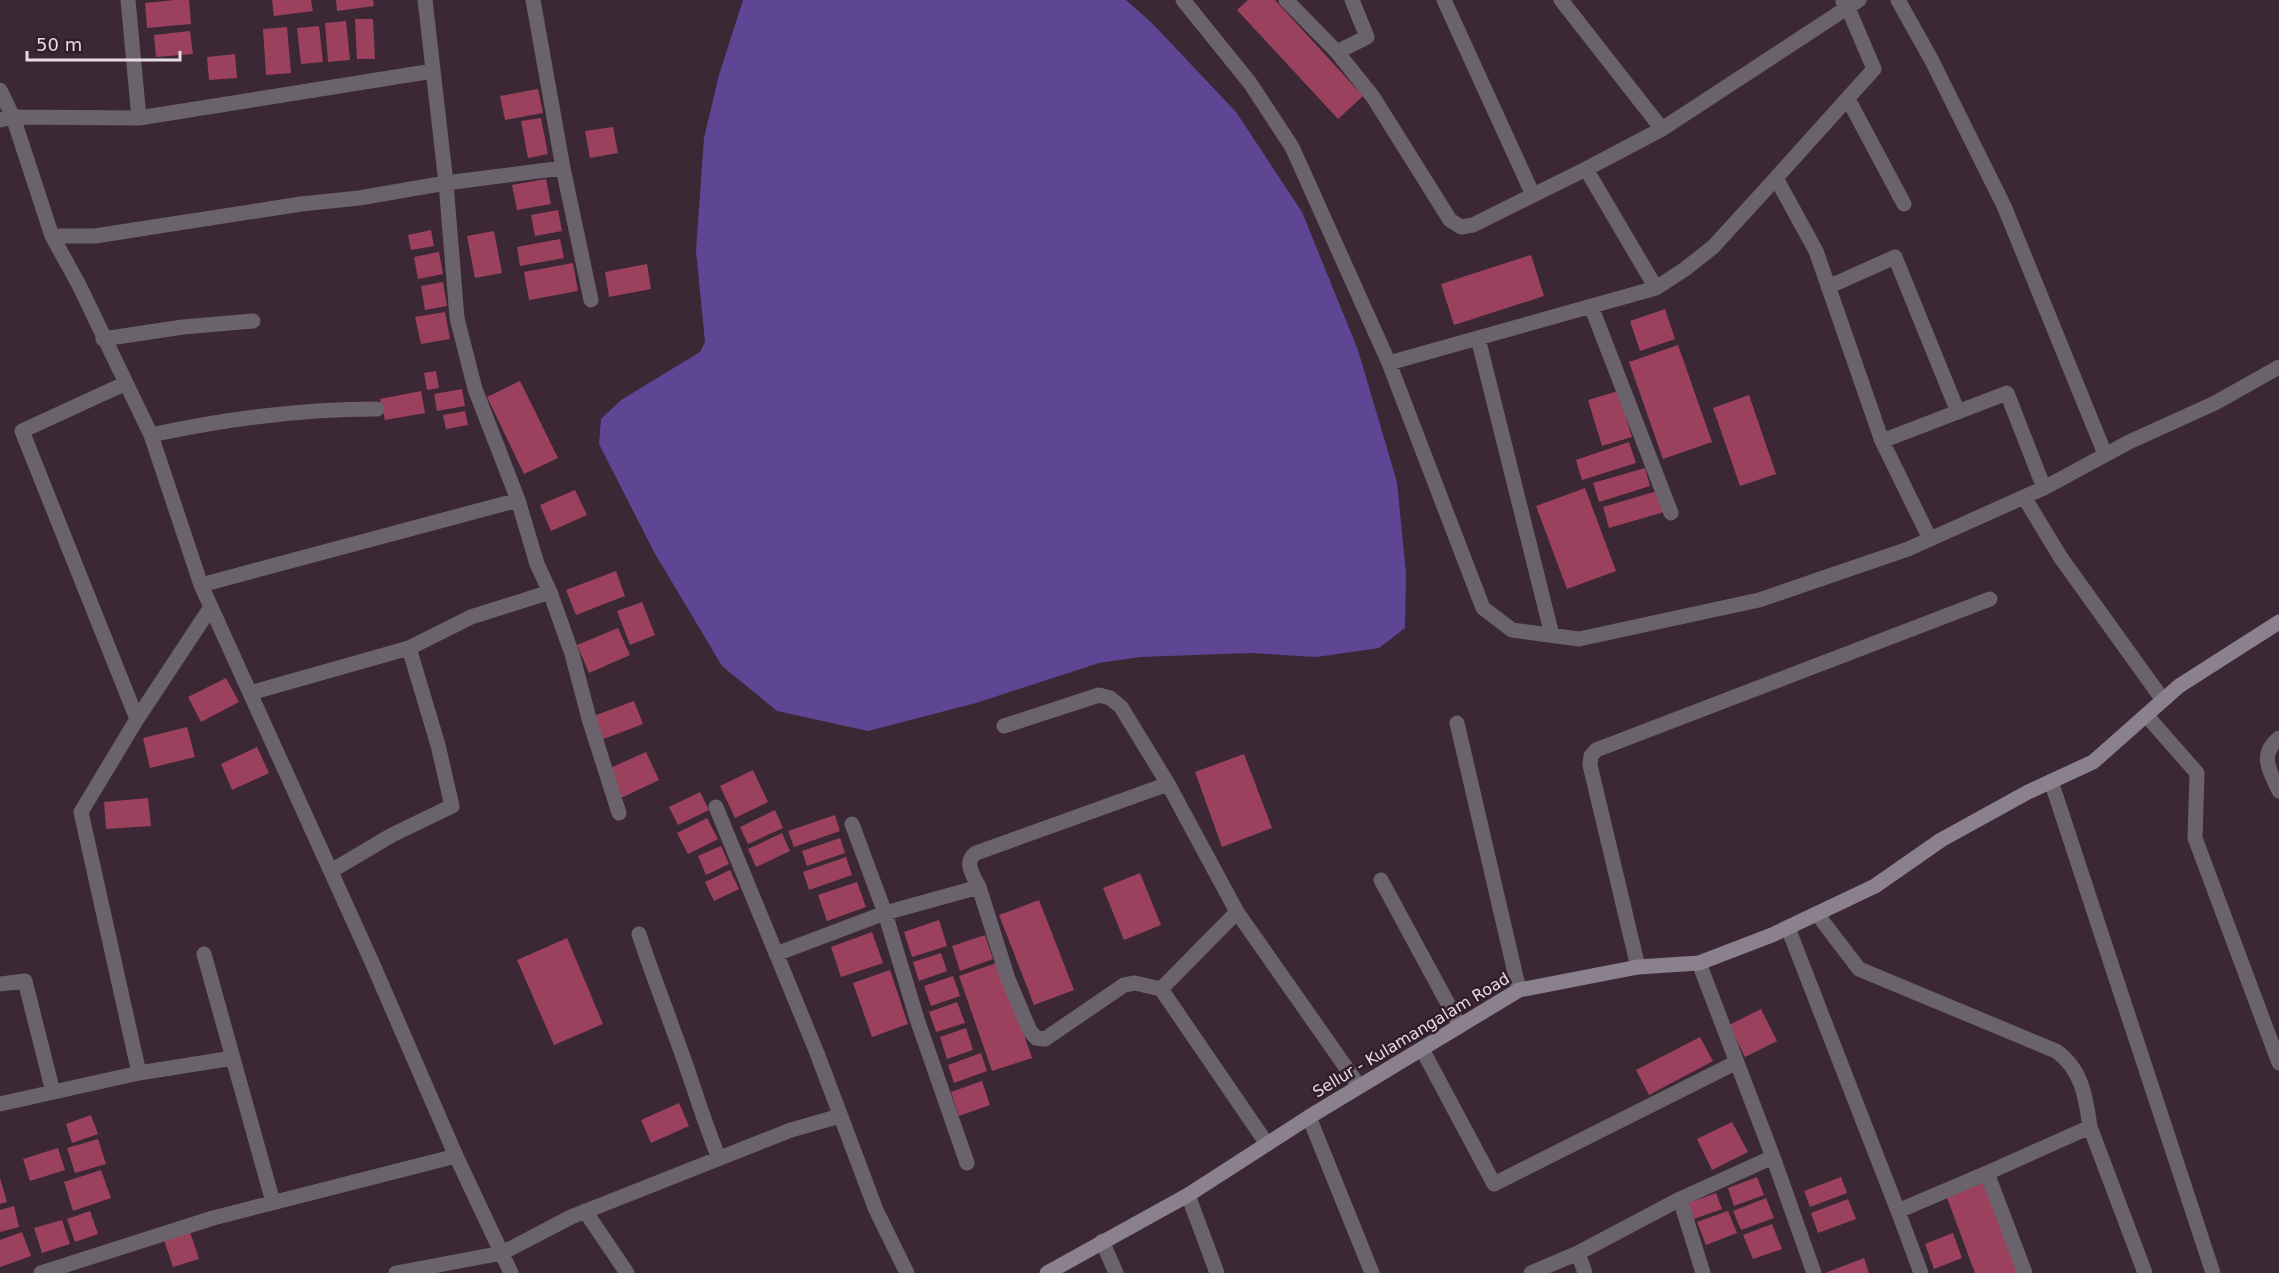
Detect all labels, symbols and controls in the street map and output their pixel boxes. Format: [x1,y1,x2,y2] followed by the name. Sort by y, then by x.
[27,24,180,62] scale bar
[36,34,82,55] text: 50 m
[1309,969,1513,1101] street label: Sellur - Kulamangalam Road

